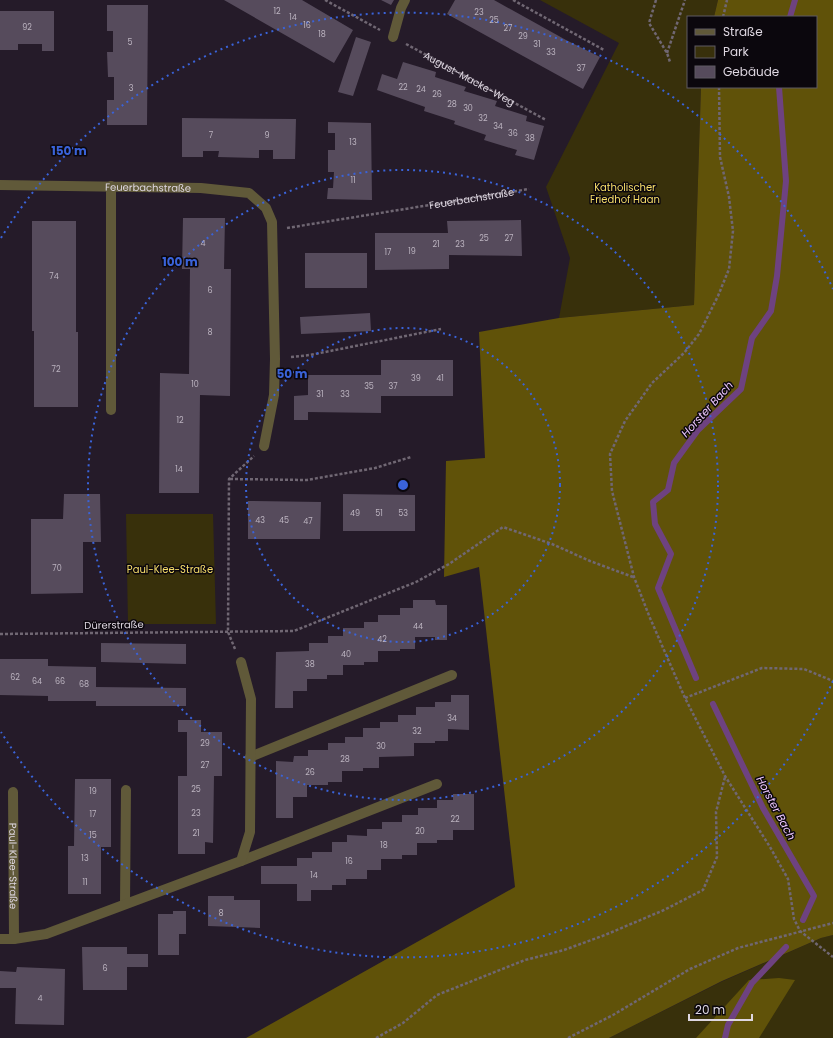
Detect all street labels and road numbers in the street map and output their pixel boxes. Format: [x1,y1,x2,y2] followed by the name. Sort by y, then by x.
[421,47,518,109] street label: August-Macke-Weg
[105,179,191,195] street label: Feuerbachstraße
[428,184,515,212] street label: Feuerbachstraße
[84,617,144,633] street label: Dürerstraße
[6,823,21,909] street label: Paul-Klee-Straße

